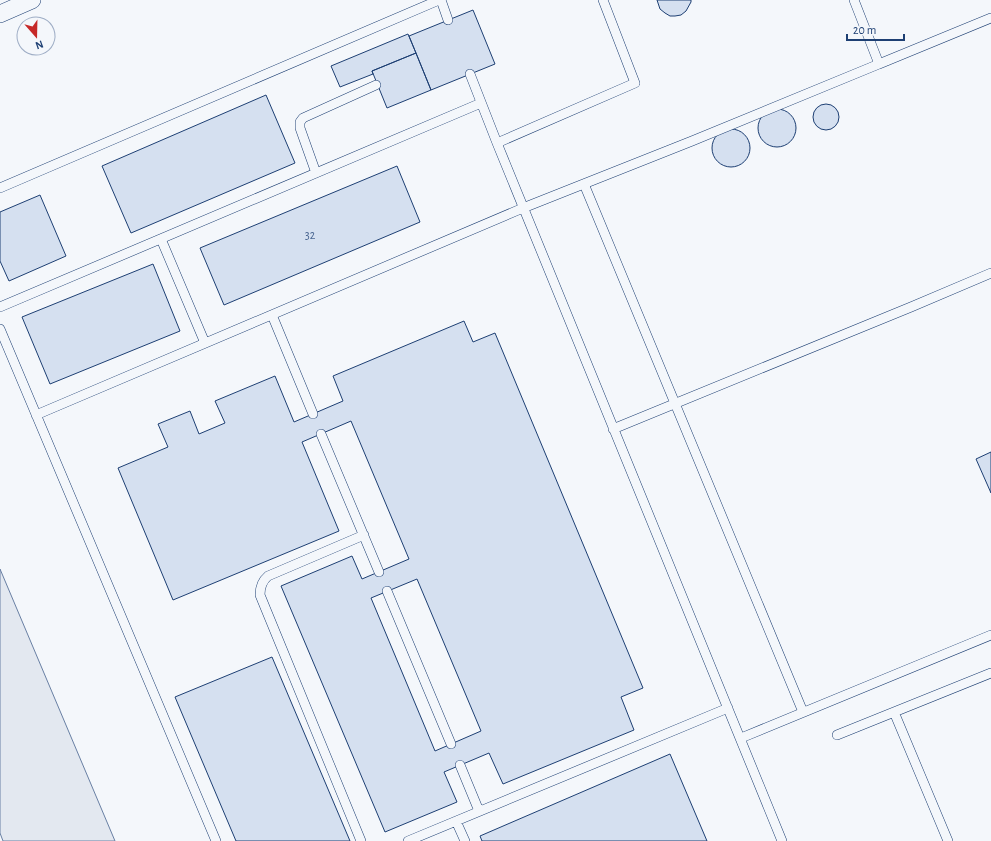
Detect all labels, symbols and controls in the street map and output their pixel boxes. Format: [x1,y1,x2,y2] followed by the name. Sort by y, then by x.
[16,16,56,56] north arrow
[847,16,904,42] scale bar
[853,24,876,36] text: 20 m
[34,38,45,51] text: N
[305,229,316,241] house number: 32

